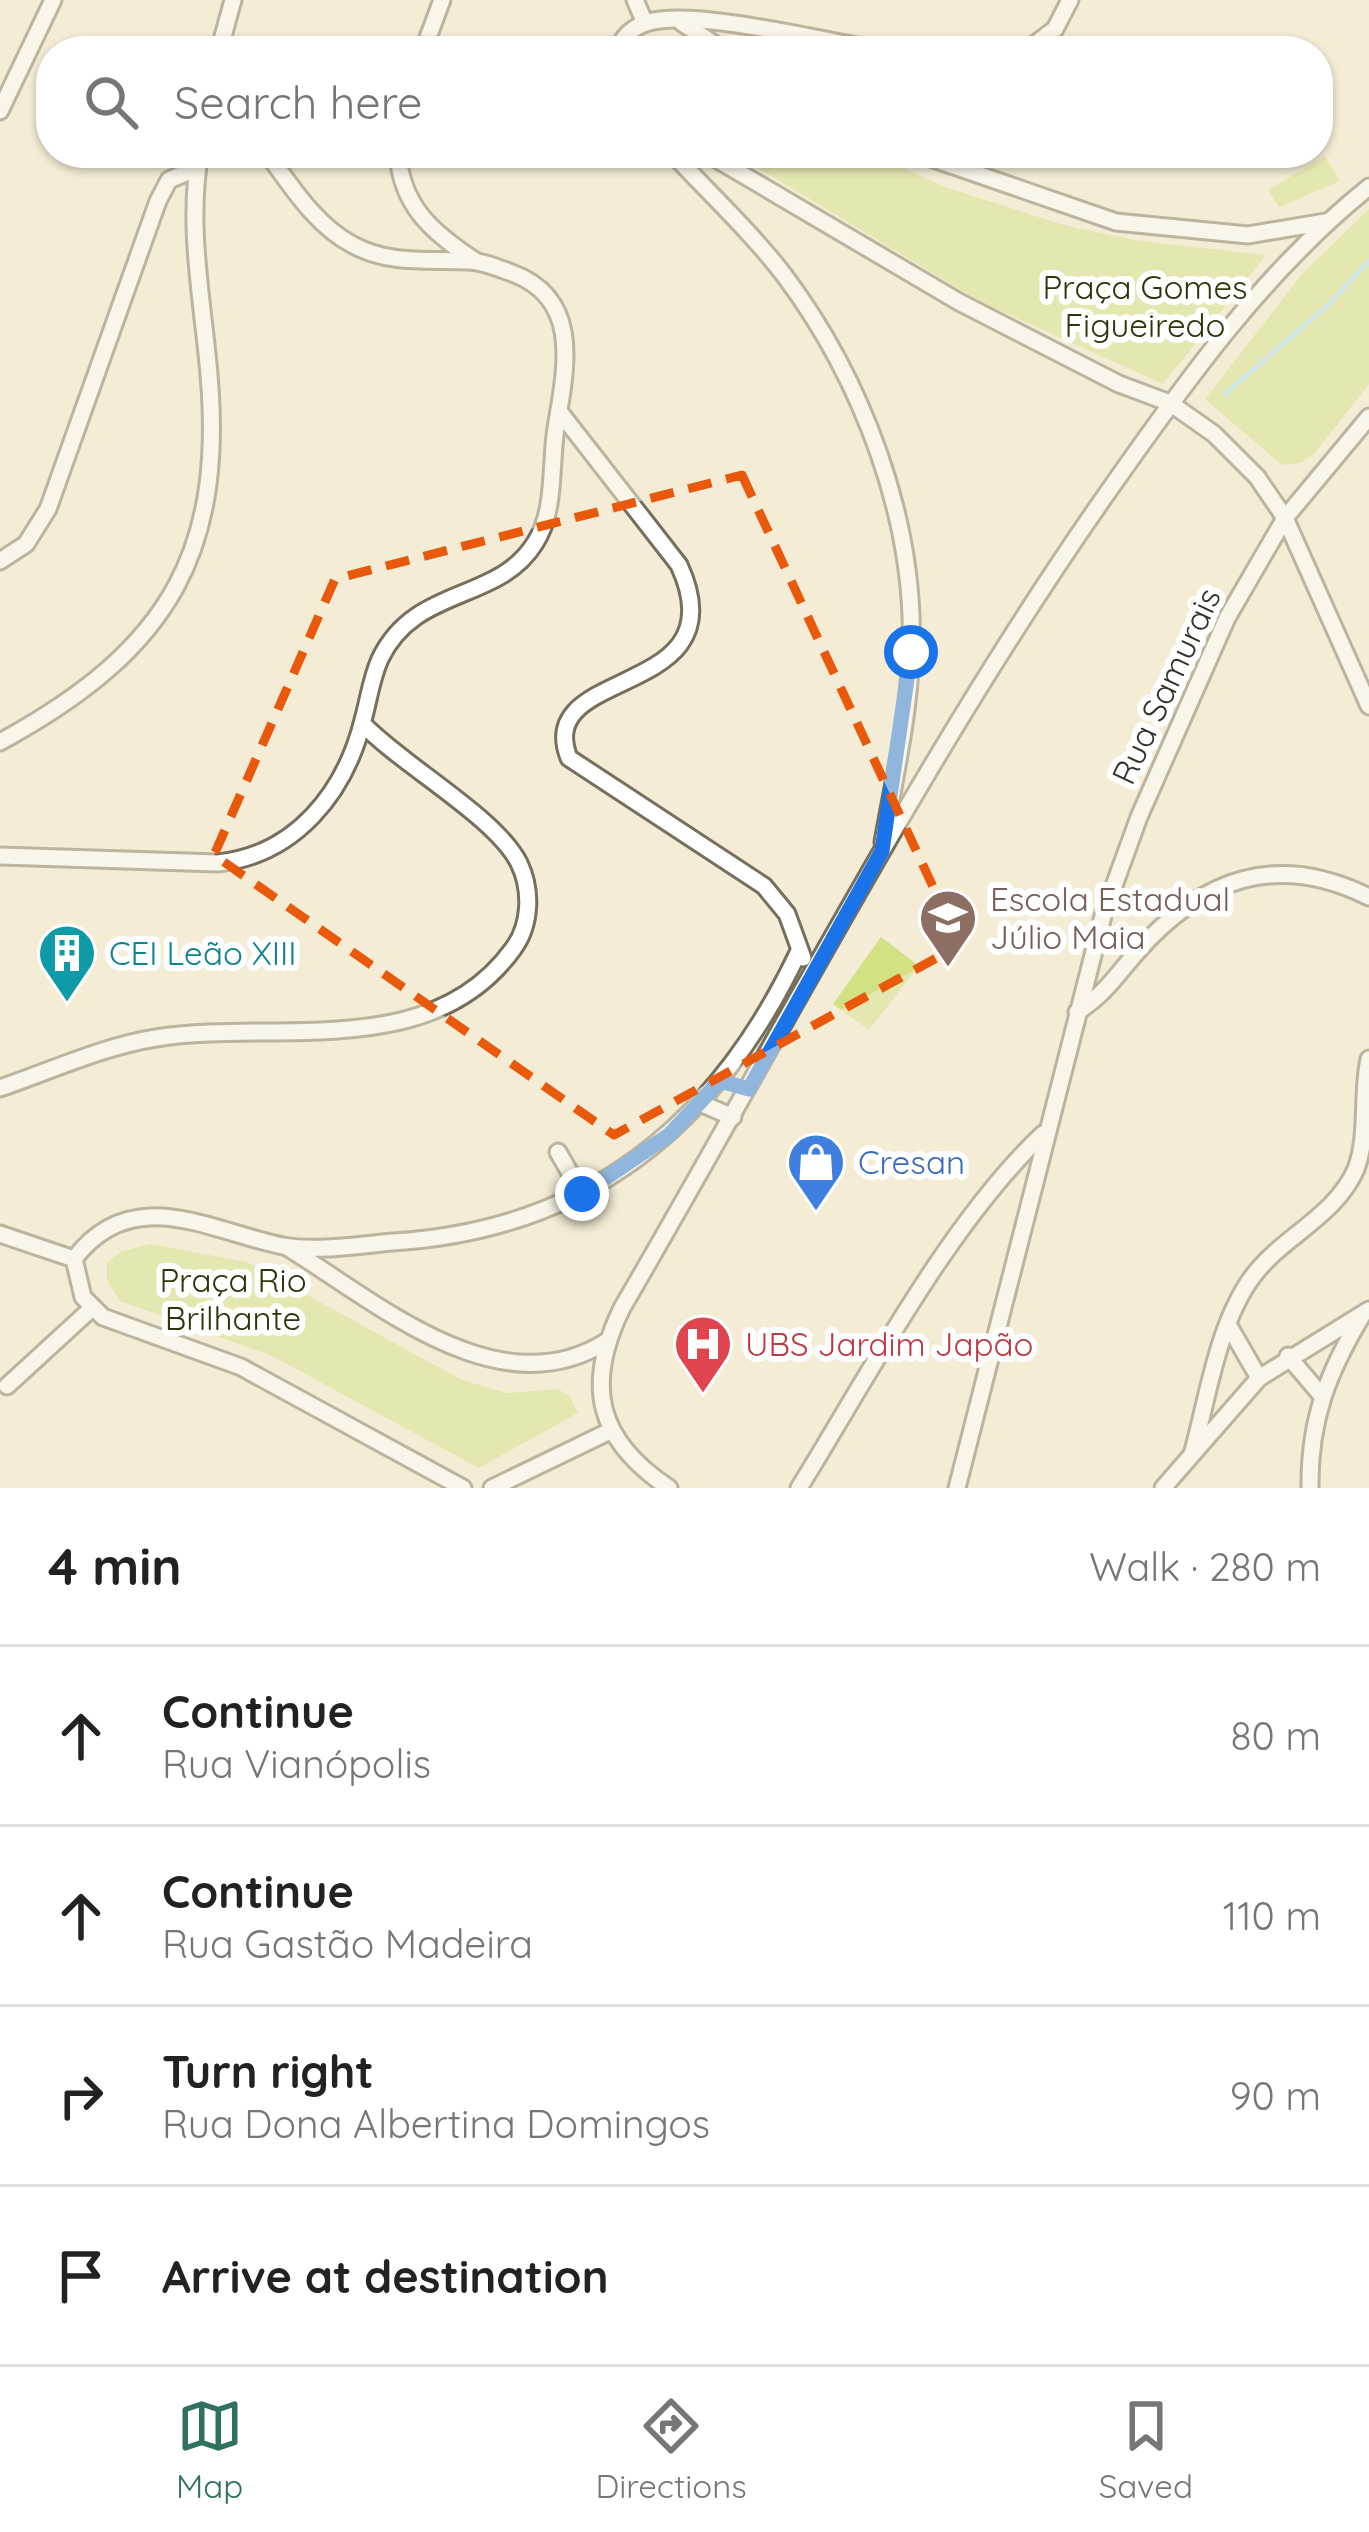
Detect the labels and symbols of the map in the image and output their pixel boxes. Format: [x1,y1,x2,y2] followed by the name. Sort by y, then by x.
[1042,266,1248,345] park label: Praça Gomes Figueiredo
[1102,581,1229,790] street label: Rua Samurais
[884,625,938,679] route start
[990,878,1230,957] place label: Escola Estadual Júlio Maia
[917,887,979,969] school or university icon: Escola Estadual Júlio Maia
[36,922,98,1004] building icon: CEI Leão XIII
[109,932,297,973] place label: CEI Leão XIII
[785,1131,847,1213] shop icon: Cresan
[858,1141,965,1182] place label: Cresan
[555,1167,609,1221] route end
[159,1259,307,1338] park label: Praça Rio Brilhante
[672,1313,734,1395] hospital icon: UBS Jardim Japão
[745,1323,1033,1364] place label: UBS Jardim Japão

